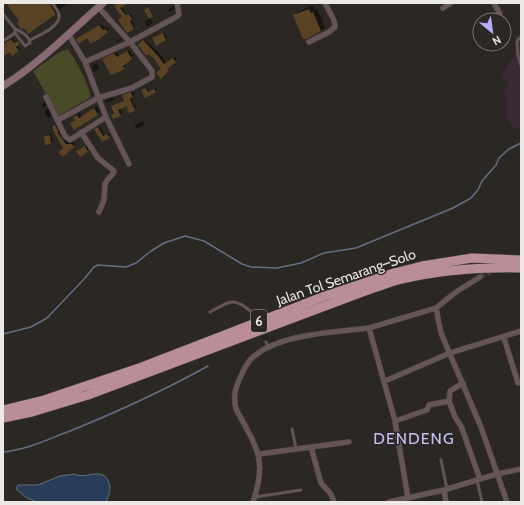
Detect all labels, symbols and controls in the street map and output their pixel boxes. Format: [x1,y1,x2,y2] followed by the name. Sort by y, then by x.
[472,12,512,52] north arrow
[490,33,504,49] text: N
[273,245,418,310] street label: Jalan Tol Semarang–Solo
[251,310,267,332] road number: 6
[373,429,455,448] district label: DENDENG

